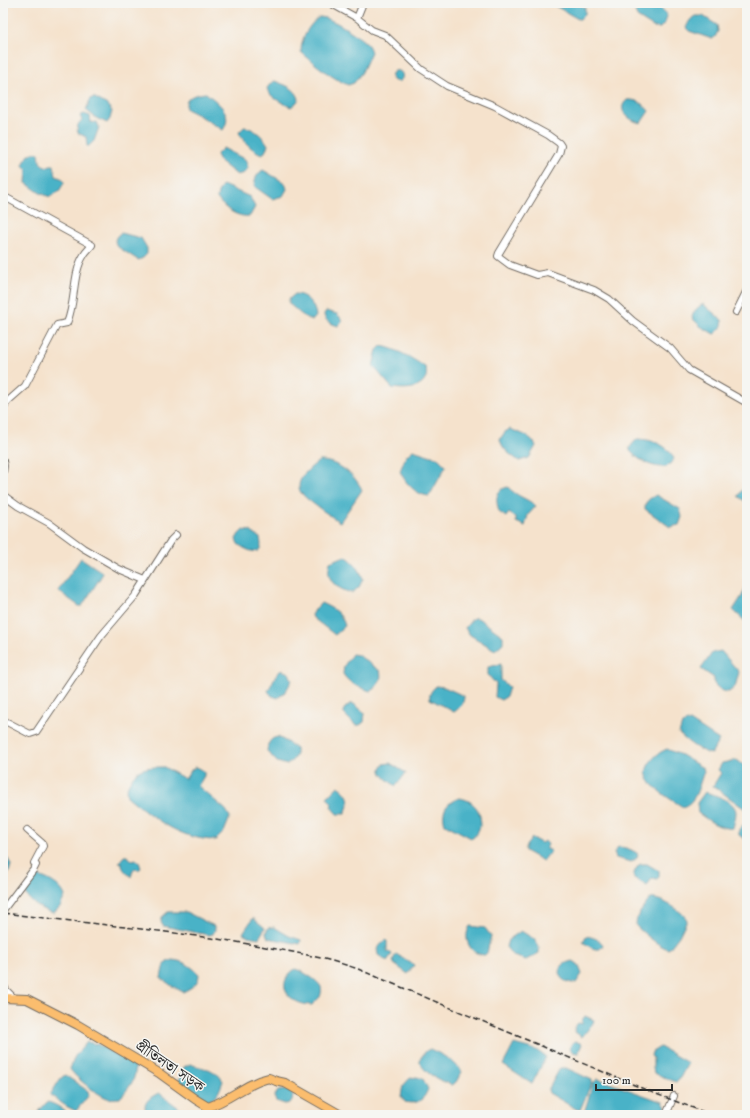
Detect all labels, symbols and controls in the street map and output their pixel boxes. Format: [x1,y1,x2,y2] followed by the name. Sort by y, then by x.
[132,1036,208,1097] street label: প্রীতিলতা সড়ক
[596,1066,672,1092] scale bar
[602,1073,631,1088] text: 100 m

